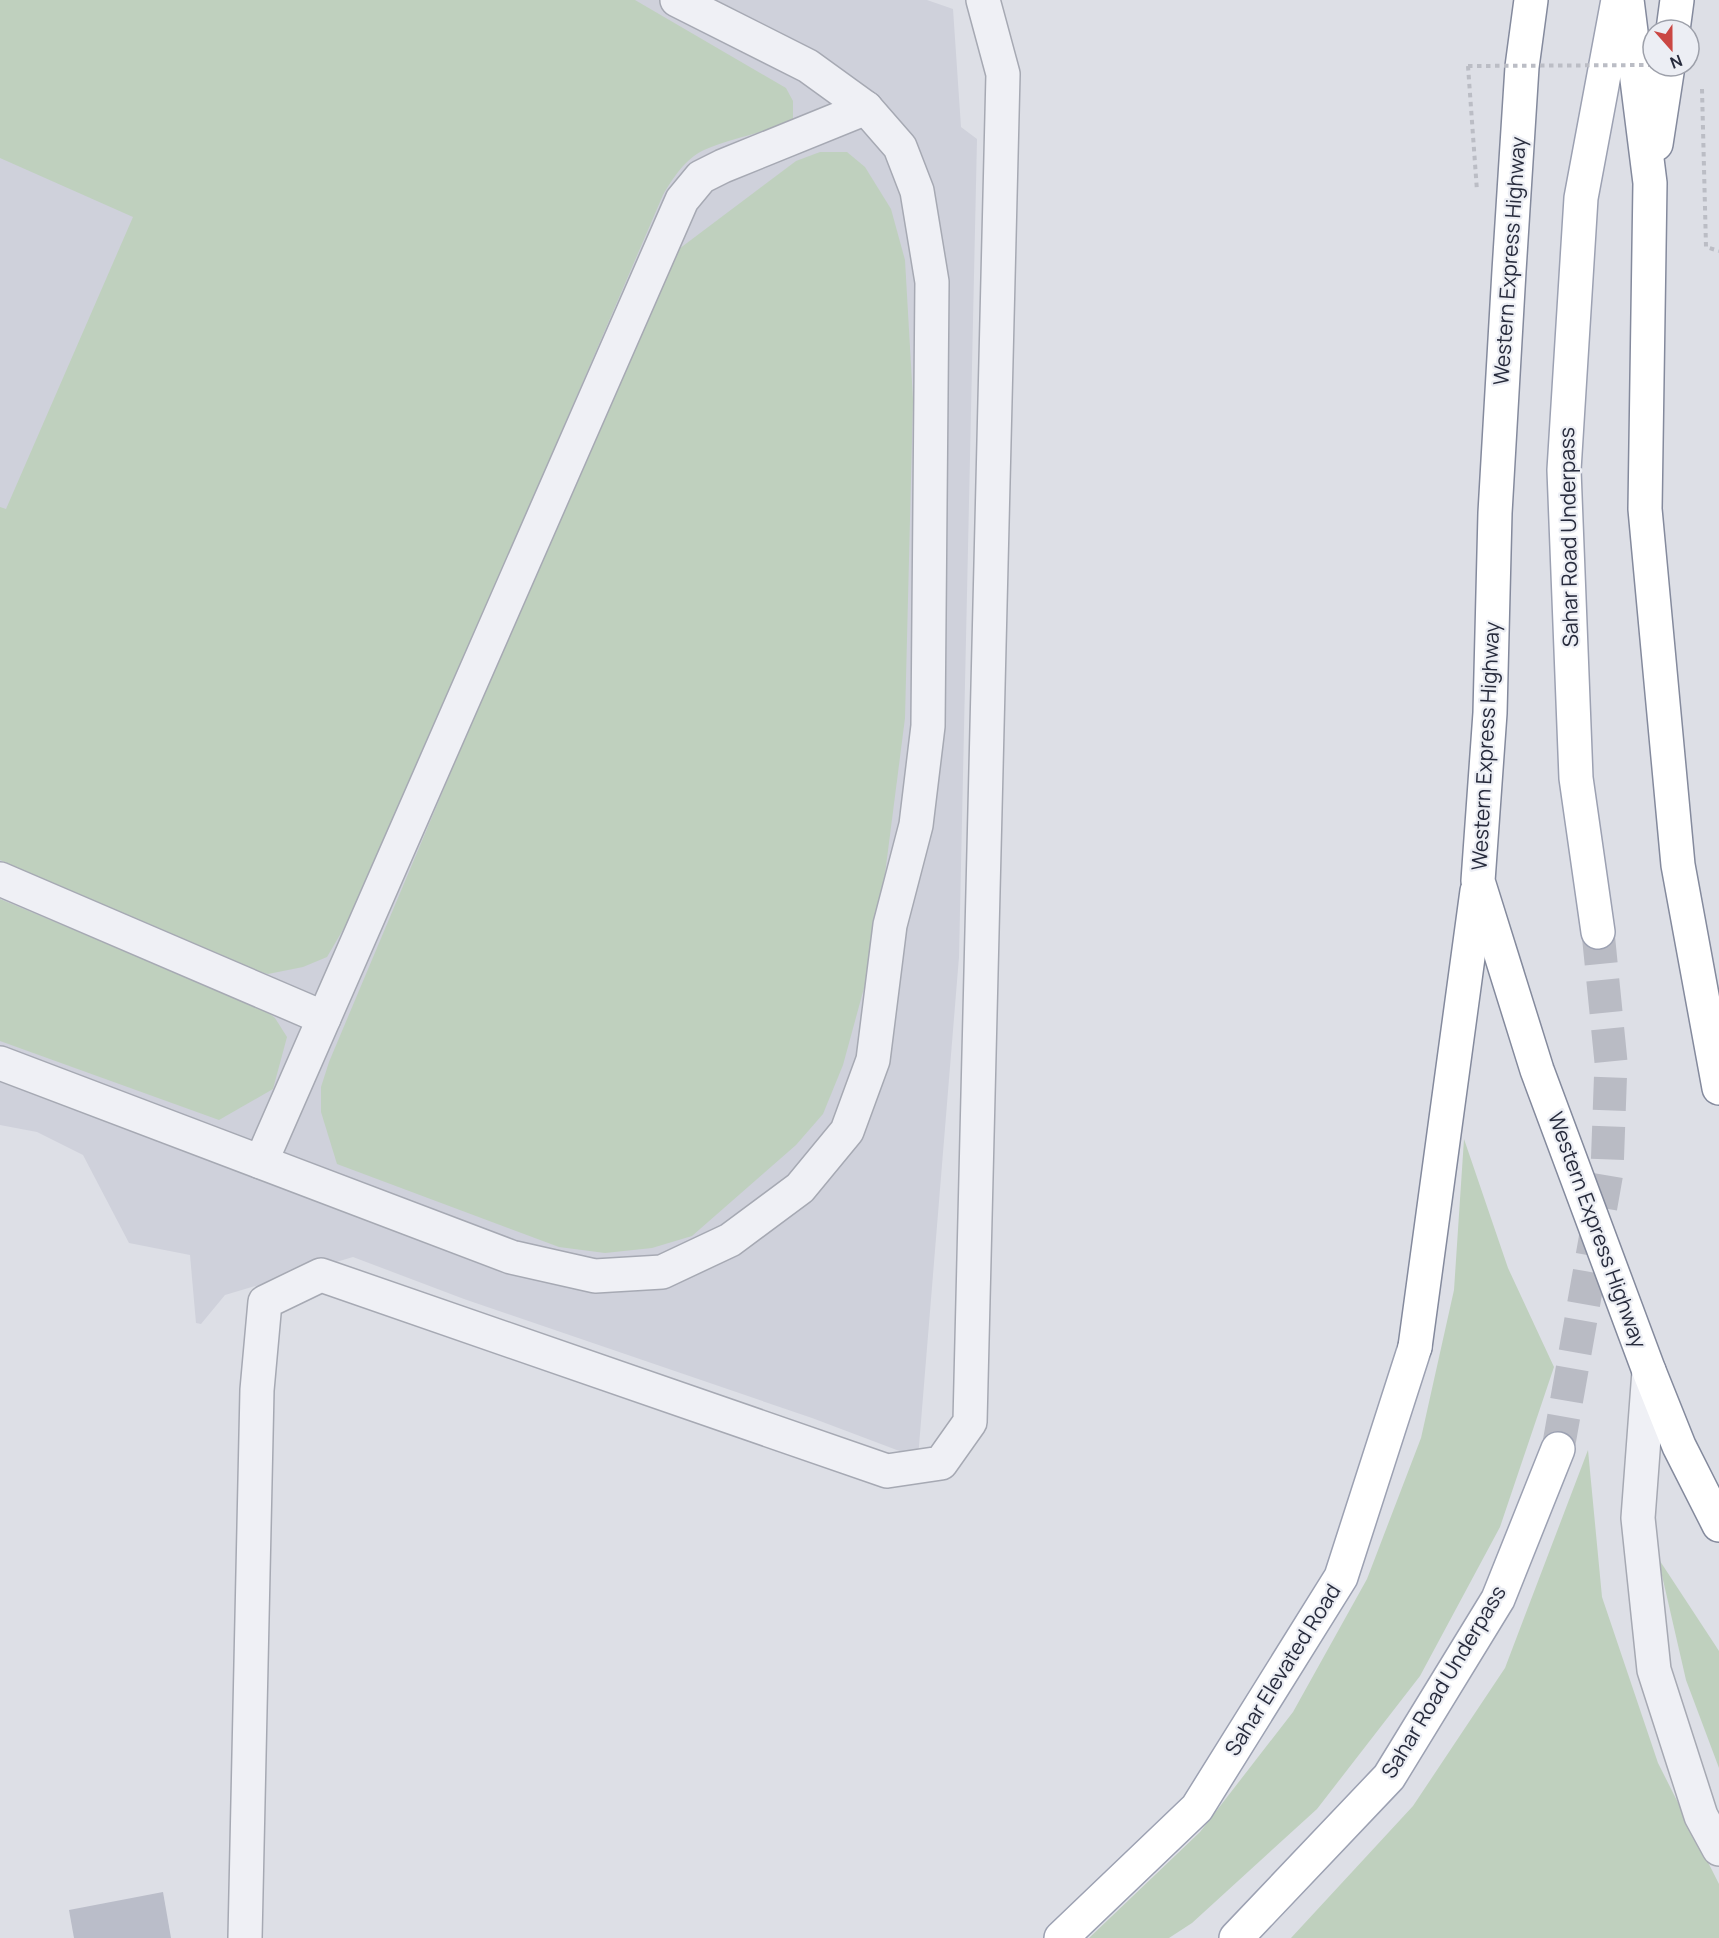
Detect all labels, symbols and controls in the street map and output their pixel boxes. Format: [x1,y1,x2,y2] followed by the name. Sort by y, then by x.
[1641,18,1701,78] north arrow
[1667,50,1686,74] text: N
[1486,136,1532,386] street label: Western Express Highway
[1552,427,1584,647] street label: Sahar Road Underpass
[1464,621,1506,871] street label: Western Express Highway
[1542,1108,1654,1352] street label: Western Express Highway
[1218,1578,1346,1761] street label: Sahar Elevated Road
[1374,1580,1512,1783] street label: Sahar Road Underpass

